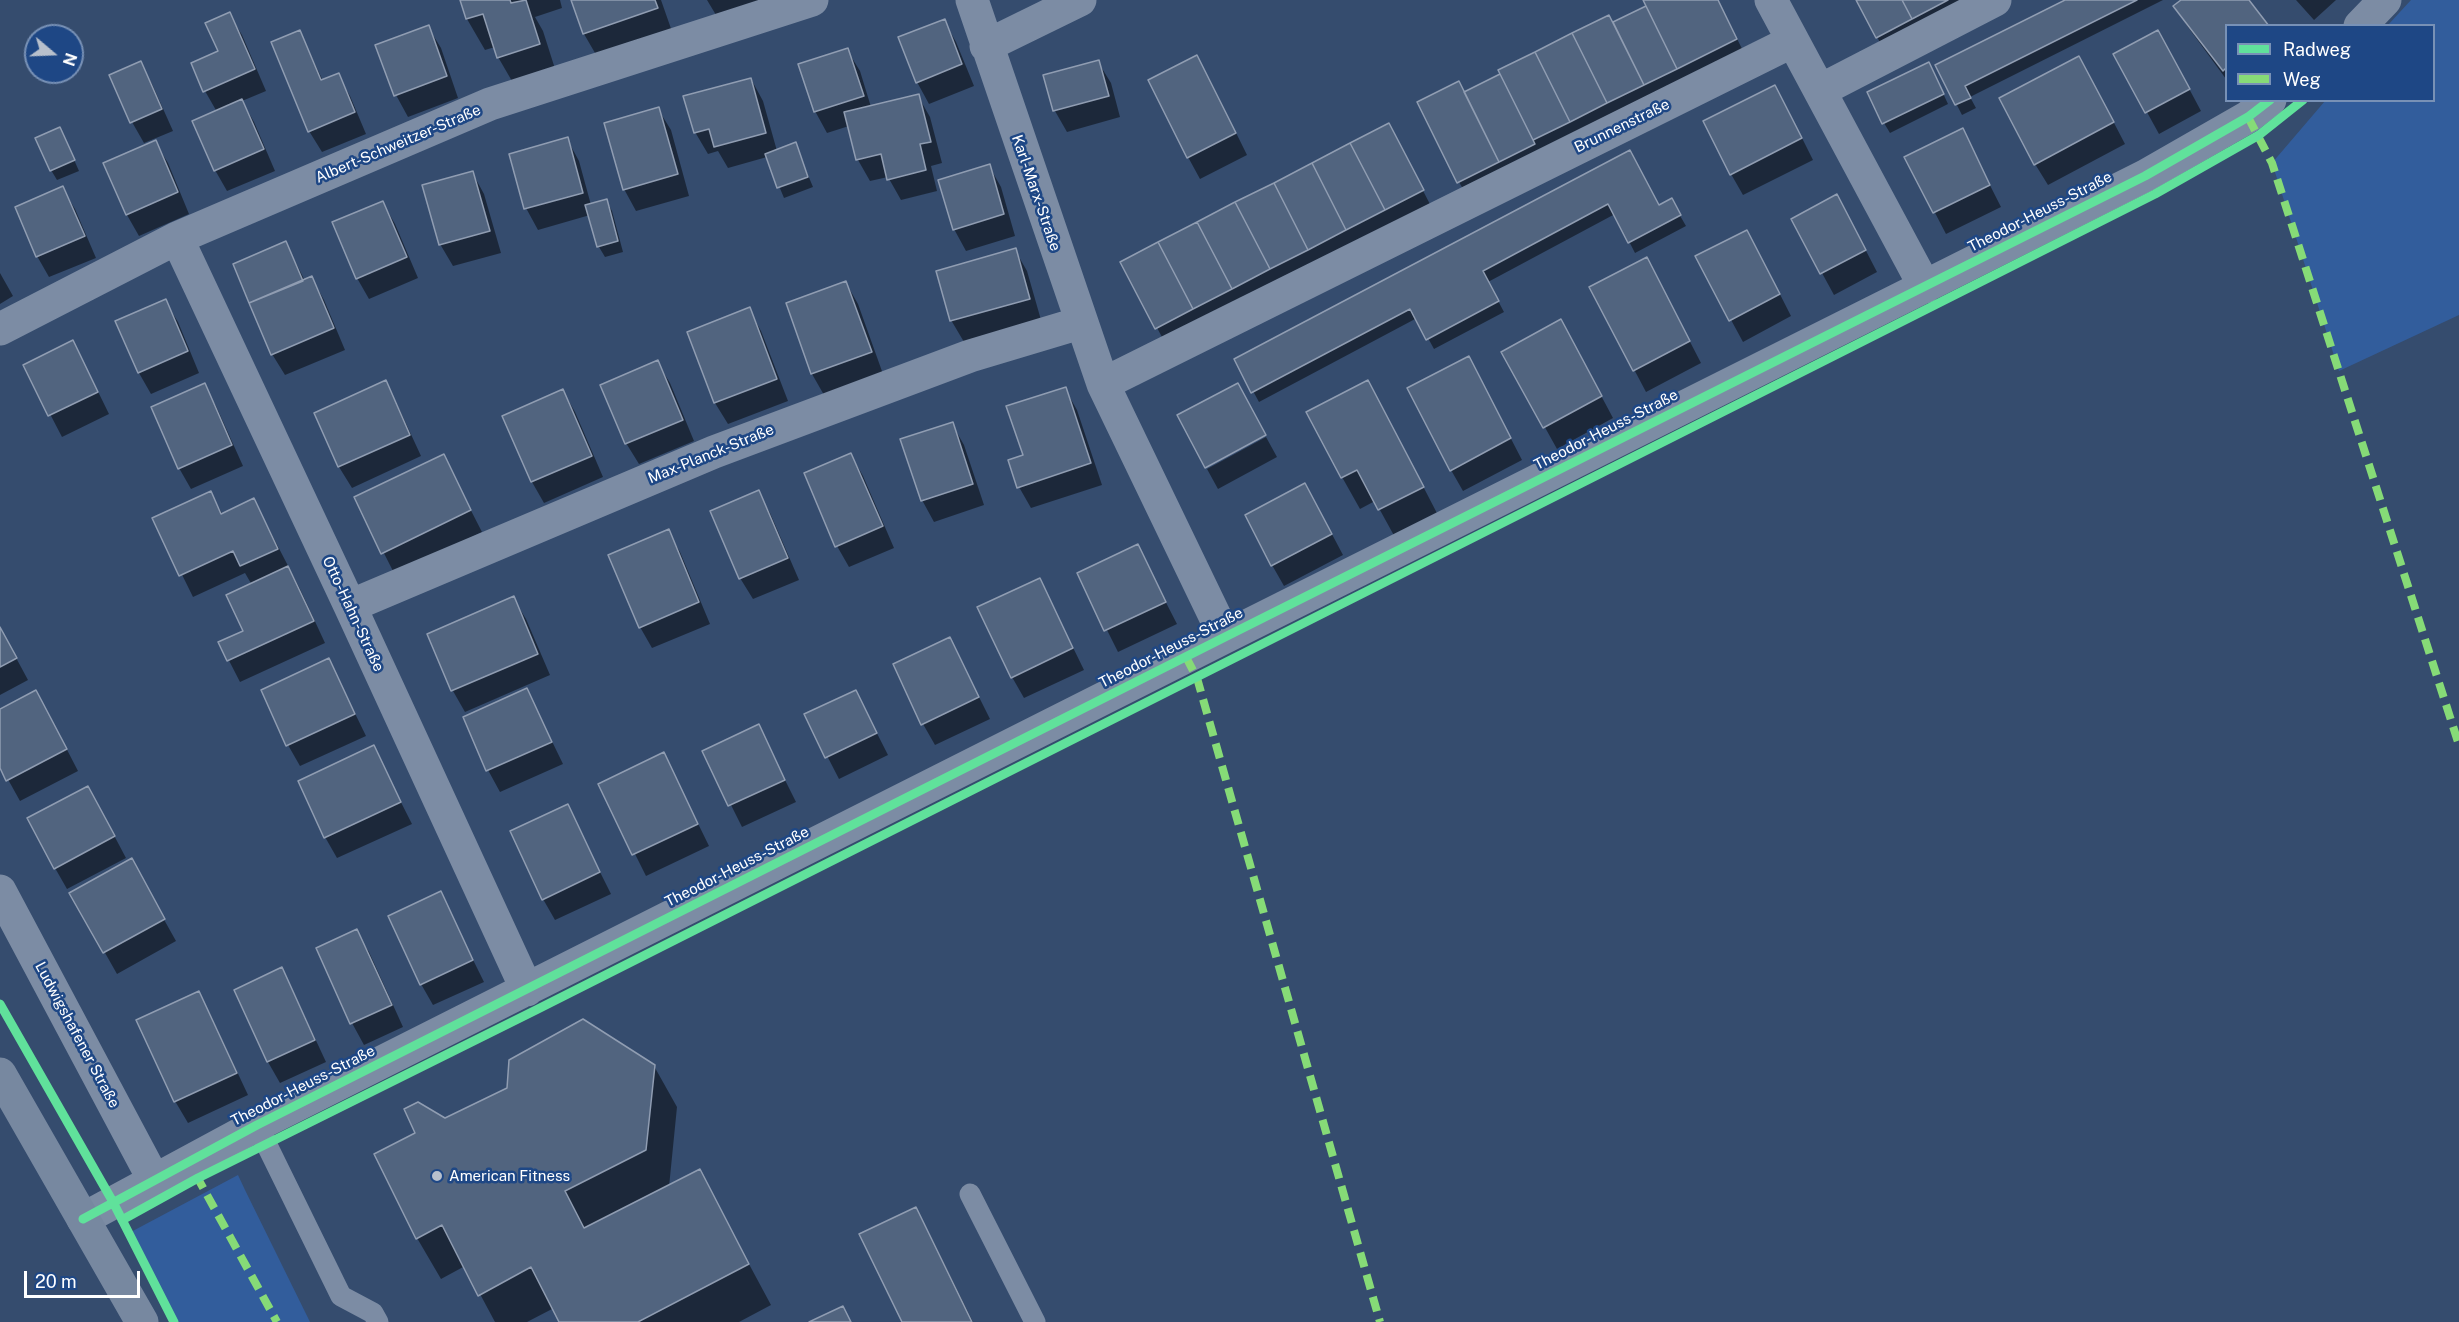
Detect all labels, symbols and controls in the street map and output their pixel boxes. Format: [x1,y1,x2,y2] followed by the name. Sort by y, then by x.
[24,24,84,84] north arrow
[2225,24,2435,102] legend
[2283,39,2351,60] text: Radweg
[59,50,81,68] text: N
[2283,69,2321,90] text: Weg
[1571,95,1673,157] street label: Brunnenstraße
[313,101,483,187] street label: Albert-Schweitzer-Straße
[1008,132,1064,254] street label: Karl-Marx-Straße
[1965,168,2115,256] street label: Theodor-Heuss-Straße
[1531,386,1681,474] street label: Theodor-Heuss-Straße
[645,421,777,487] street label: Max-Planck-Straße
[318,553,388,675] street label: Otto-Hahn-Straße
[1096,604,1246,692] street label: Theodor-Heuss-Straße
[662,823,812,911] street label: Theodor-Heuss-Straße
[31,959,123,1111] street label: Ludwigshafener Straße
[228,1042,378,1130] street label: Theodor-Heuss-Straße
[449,1167,570,1185] place label: American Fitness
[430,1169,444,1183] marker: American Fitness
[27,1259,142,1297] scale bar
[35,1271,77,1292] text: 20 m

